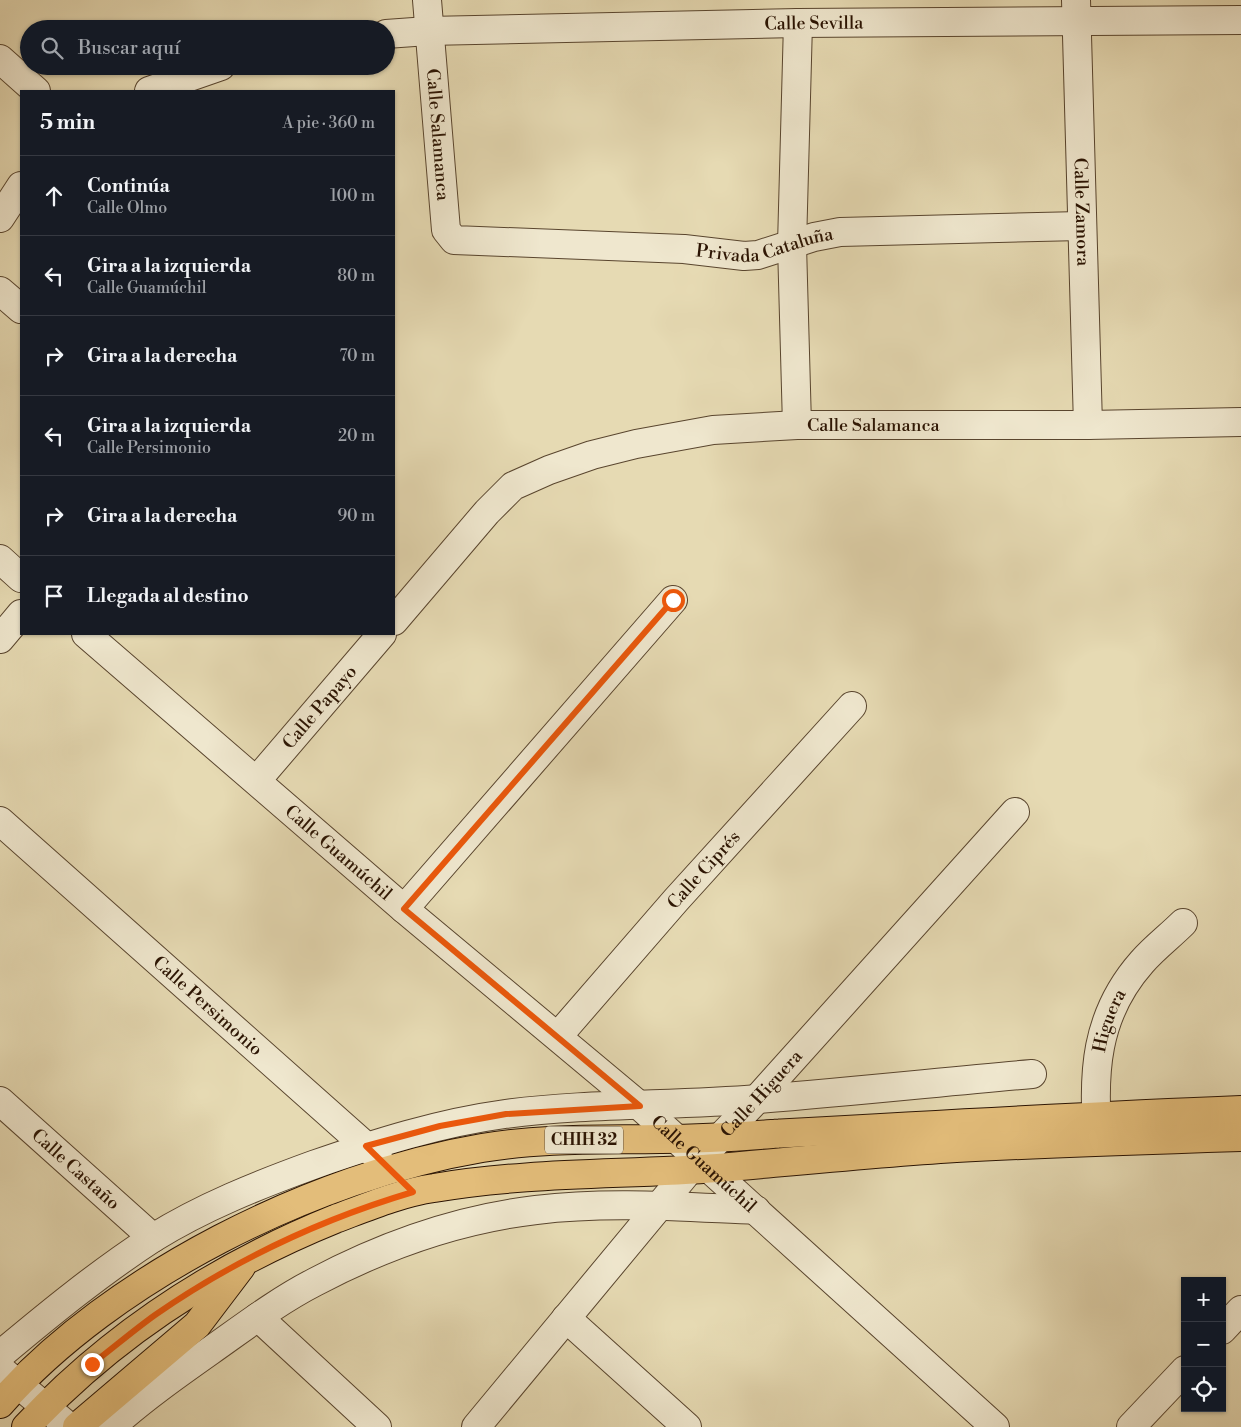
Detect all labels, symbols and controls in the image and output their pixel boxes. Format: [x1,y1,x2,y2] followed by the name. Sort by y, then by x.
[764,11,864,35] street label: Calle Sevilla
[20,20,395,75] search box
[38,34,66,62] icon: search
[78,36,180,60] text: Buscar aquí
[421,67,455,202] street label: Calle Salamanca
[40,110,95,136] text: 5 min
[282,113,375,133] text: A pie · 360 m
[1069,157,1095,267] street label: Calle Zamora
[87,174,170,198] text: Continúa
[40,182,68,210] icon: ahead
[330,186,375,206] text: 100 m
[87,198,167,218] text: Calle Olmo
[695,222,836,268] street label: Privada Cataluña
[87,254,251,278] text: Gira a la izquierda
[40,262,68,290] icon: left
[337,266,375,286] text: 80 m
[87,278,207,298] text: Calle Guamúchil
[40,342,68,370] icon: right
[87,344,237,368] text: Gira a la derecha
[339,346,375,366] text: 70 m
[87,414,251,438] text: Gira a la izquierda
[807,414,940,437] street label: Calle Salamanca
[40,422,68,450] icon: left
[338,426,375,446] text: 20 m
[87,438,211,458] text: Calle Persimonio
[40,502,68,530] icon: right
[87,504,237,528] text: Gira a la derecha
[337,506,375,526] text: 90 m
[40,582,68,610] icon: arrive
[87,584,249,608] text: Llegada al destino
[662,589,685,612] route start
[277,660,362,754] street label: Calle Papayo
[280,800,398,906] street label: Calle Guamúchil
[662,825,745,914] street label: Calle Ciprés
[148,951,268,1061] street label: Calle Persimonio
[1088,984,1132,1054] street label: Higuera
[715,1044,808,1142] street label: Calle Higuera
[646,1110,762,1218] street label: Calle Guamúchil
[27,1123,125,1215] street label: Calle Castaño
[545,1126,623,1154] road number: CHIH 32
[1181,1277,1226,1412] map controls
[1181,1277,1226,1322] button: +
[1181,1322,1226,1367] button: −
[81,1353,104,1376] route end
[1181,1367,1226,1412] button: locate

